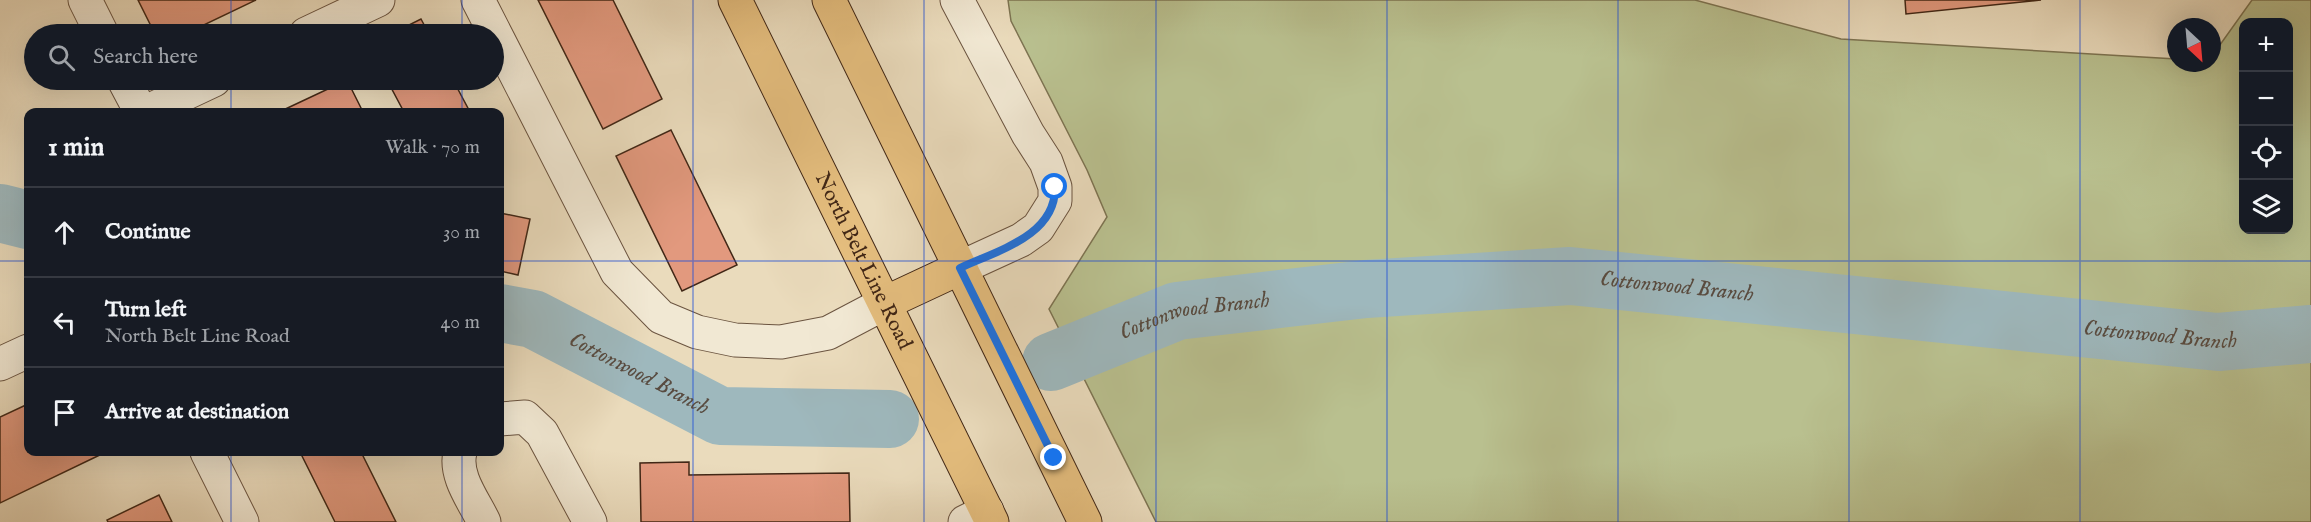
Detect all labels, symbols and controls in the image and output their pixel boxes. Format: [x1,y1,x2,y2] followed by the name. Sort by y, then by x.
[2167,18,2221,72] north arrow
[2239,18,2293,234] map controls
[2239,18,2293,72] button: +
[24,24,504,90] search box
[45,41,78,74] icon: search
[93,43,198,71] text: Search here
[2239,72,2293,126] button: −
[2239,126,2293,180] button: locate
[48,131,104,164] text: 1 min
[385,135,480,160] text: Walk · 70 m
[809,168,919,355] street label: North Belt Line Road
[1041,173,1067,199] route start
[2239,180,2293,234] button: layers
[48,216,81,249] icon: ahead
[105,218,191,246] text: Continue
[443,220,480,245] text: 30 m
[1599,265,1755,309] water label: Cottonwood Branch
[1115,286,1271,347] water label: Cottonwood Branch
[105,296,187,324] text: Turn left
[48,306,81,339] icon: left
[441,310,480,335] text: 40 m
[2082,314,2238,356] water label: Cottonwood Branch
[105,324,290,349] text: North Belt Line Road
[564,326,714,422] water label: Cottonwood Branch
[48,396,81,429] icon: arrive
[105,398,289,426] text: Arrive at destination
[1040,444,1066,470] route end

